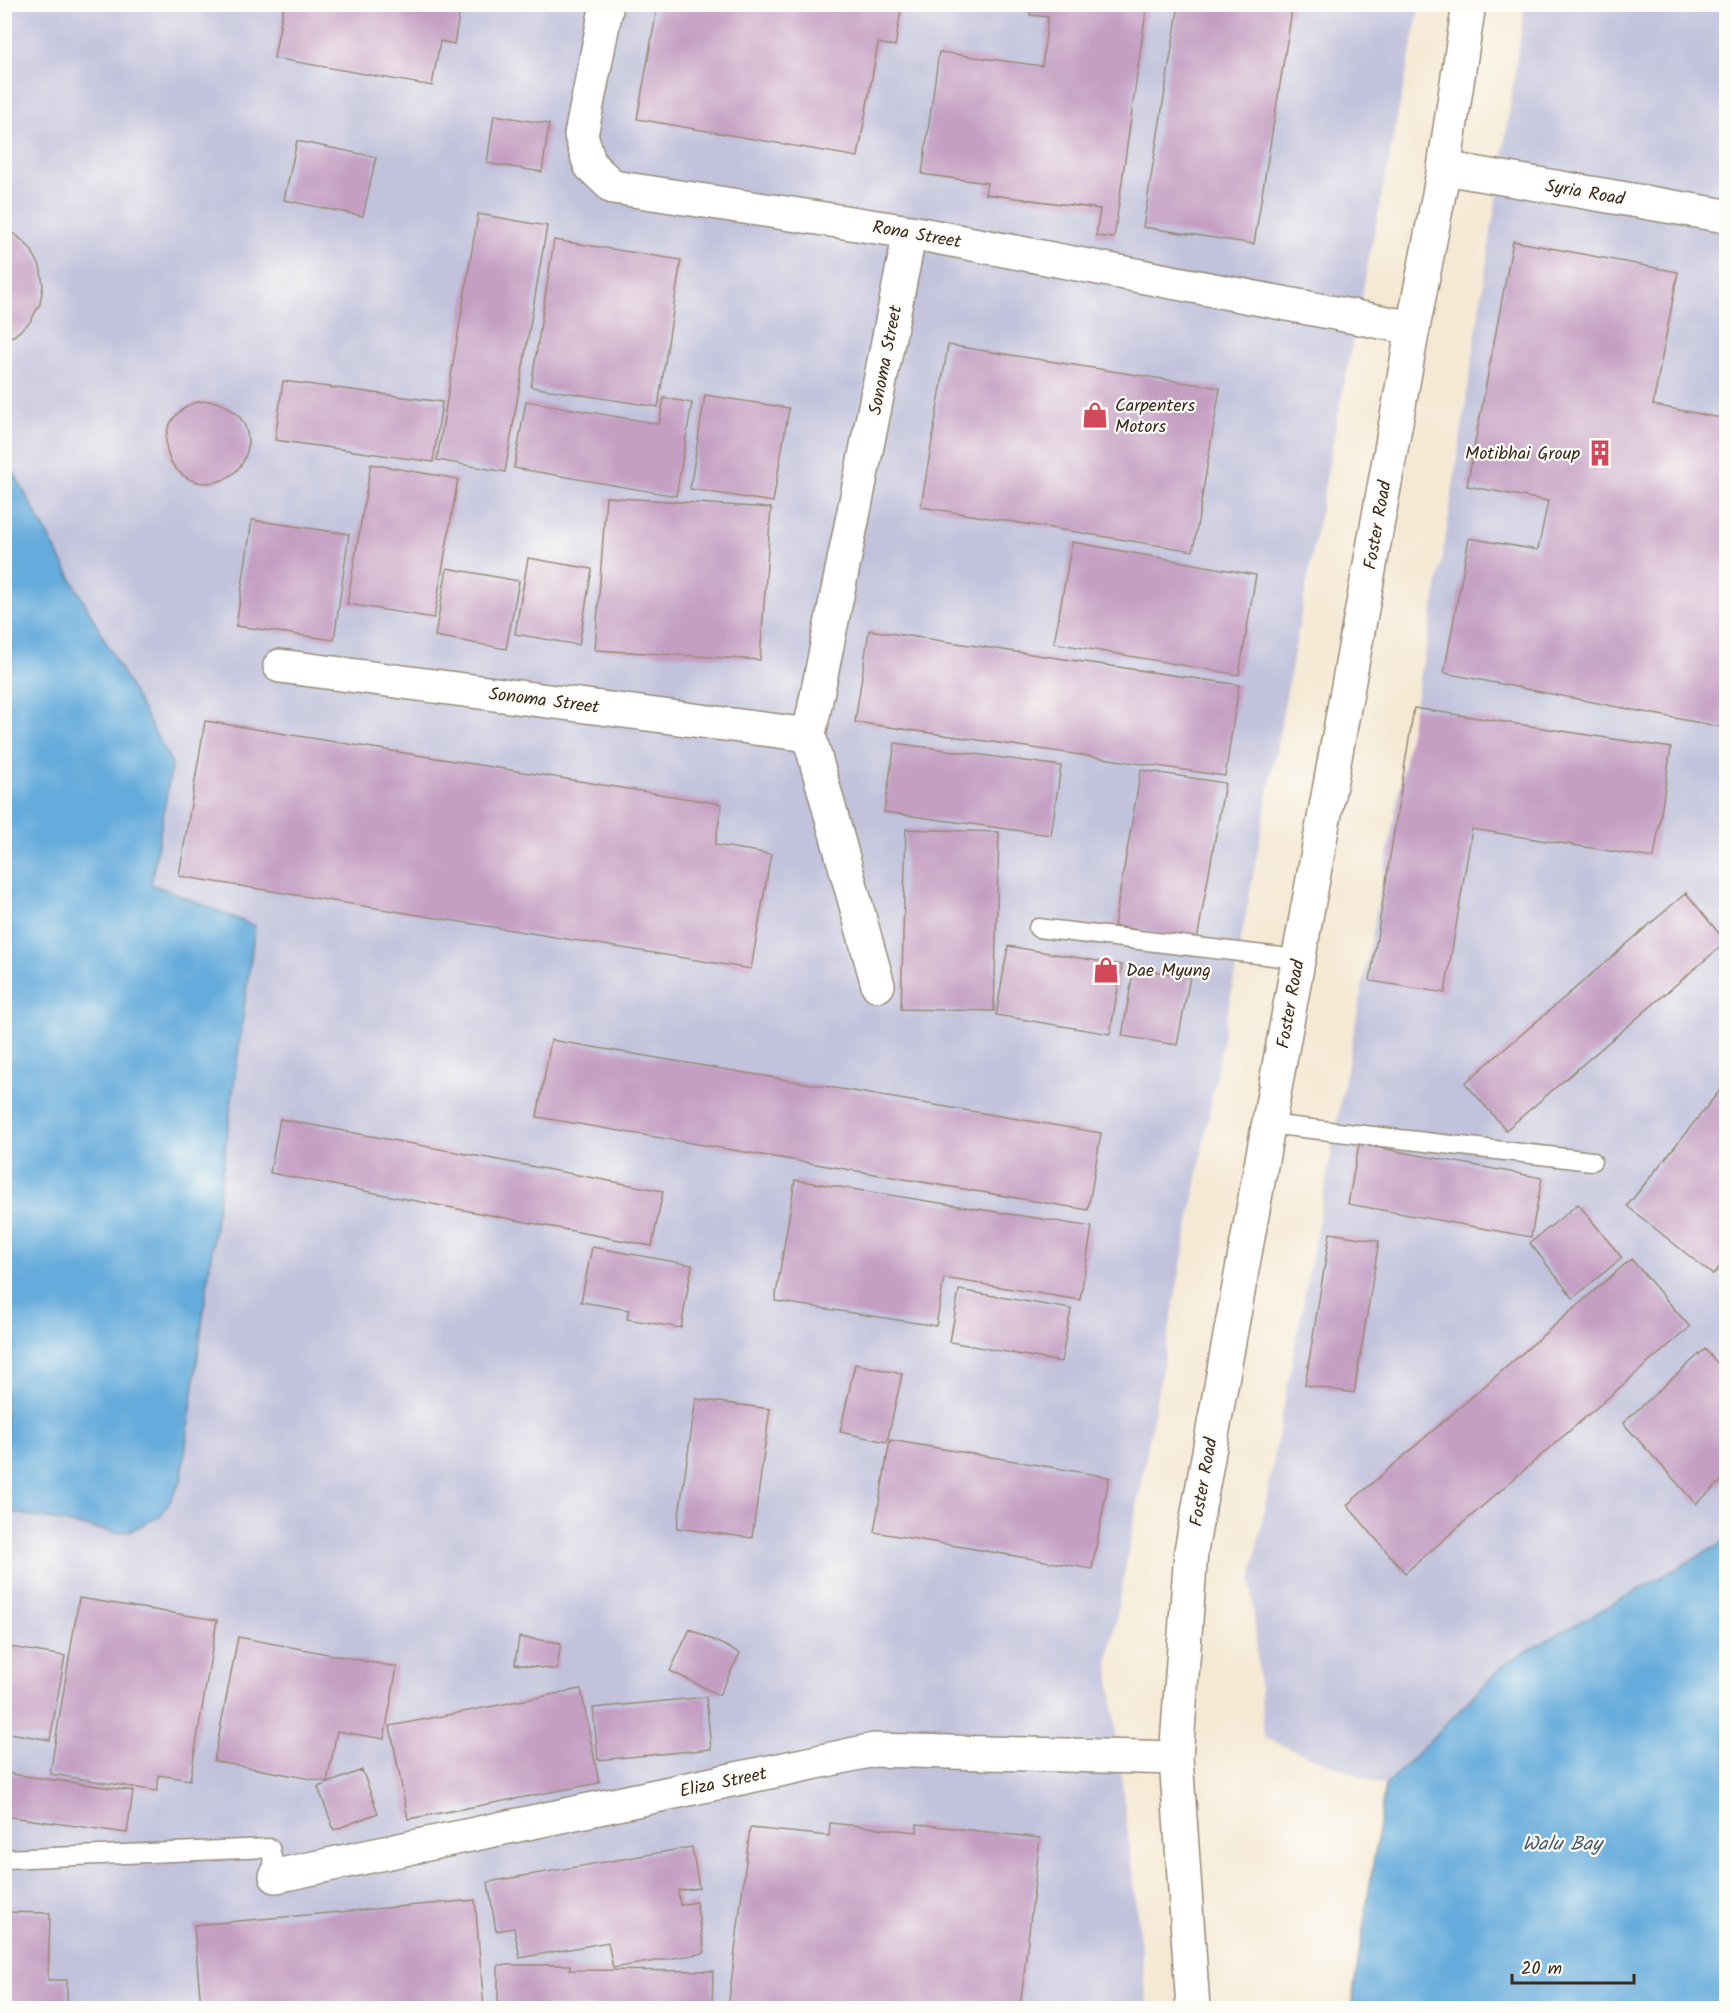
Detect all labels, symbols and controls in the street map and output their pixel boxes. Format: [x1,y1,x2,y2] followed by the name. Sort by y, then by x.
[1543,172,1628,215] street label: Syria Road
[870,213,964,258] street label: Rona Street
[862,302,912,418] street label: Sonoma Street
[1115,392,1196,442] place label: Carpenters Motors
[1080,400,1110,430] shop icon: Carpenters Motors
[1585,438,1615,468] building icon: Motibhai Group
[1465,440,1580,469] place label: Motibhai Group
[1356,478,1401,572] street label: Foster Road
[487,680,602,723] street label: Sonoma Street
[1091,955,1121,985] shop icon: Dae Myung
[1126,957,1211,986] place label: Dae Myung
[1269,957,1314,1051] street label: Foster Road
[1182,1435,1227,1529] street label: Foster Road
[677,1760,771,1807] street label: Eliza Street
[1522,1829,1604,1861] water label: Walu Bay
[1512,1947,1634,1985] scale bar
[1521,1955,1562,1984] text: 20 m

